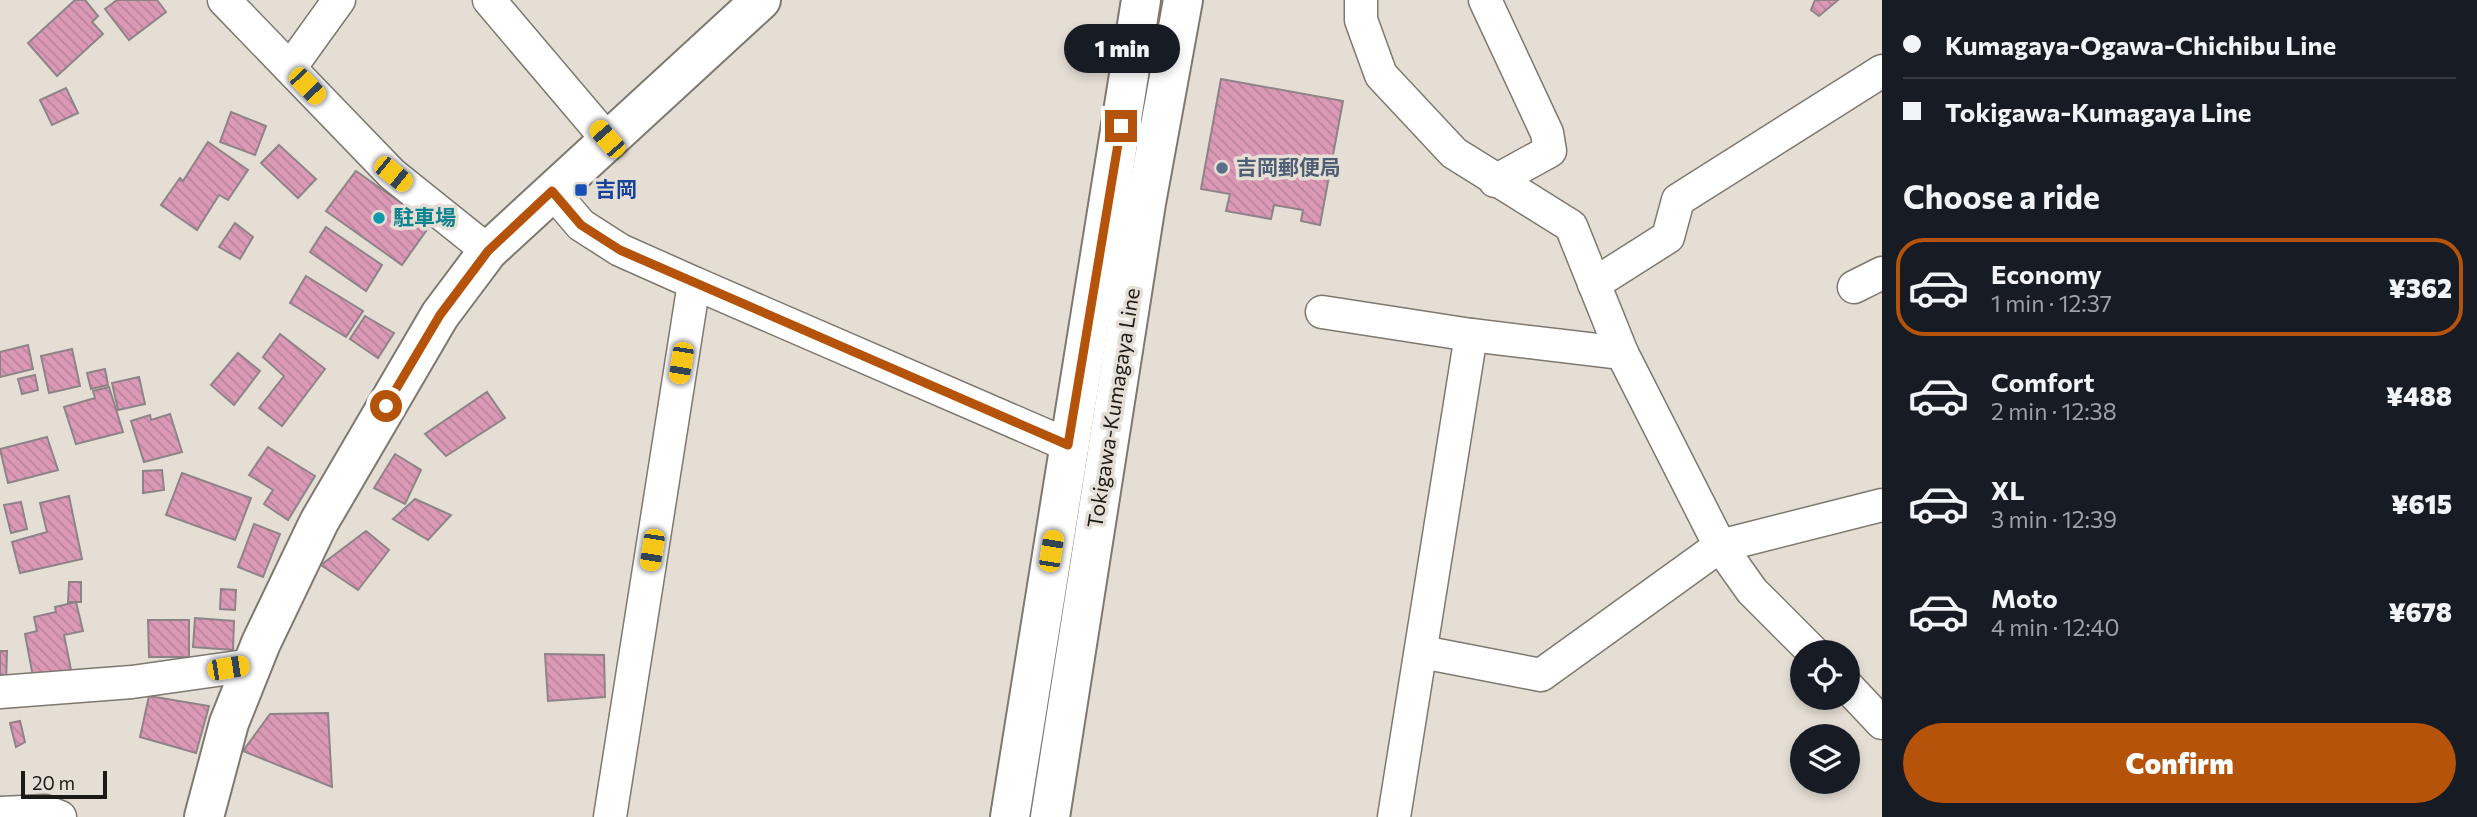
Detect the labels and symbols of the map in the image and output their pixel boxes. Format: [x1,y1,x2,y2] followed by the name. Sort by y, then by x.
[1063,24,1179,74] callout: 1 min
[285,64,330,108] car
[1105,110,1137,142] route end
[586,116,629,162] car
[371,153,416,195] car
[1236,154,1341,179] place label: 吉岡郵便局
[1214,160,1230,176] marker: 吉岡郵便局
[595,176,637,201] place label: 吉岡
[573,182,589,198] marker: 吉岡
[393,204,456,229] place label: 駐車場
[371,210,387,226] marker: 駐車場
[1081,286,1144,530] street label: Tokigawa-Kumagaya Line
[668,341,695,385] car
[370,390,402,422] route start
[639,528,666,572] car
[1038,529,1065,573] car
[206,654,251,682] car
[21,768,107,800] scale bar

